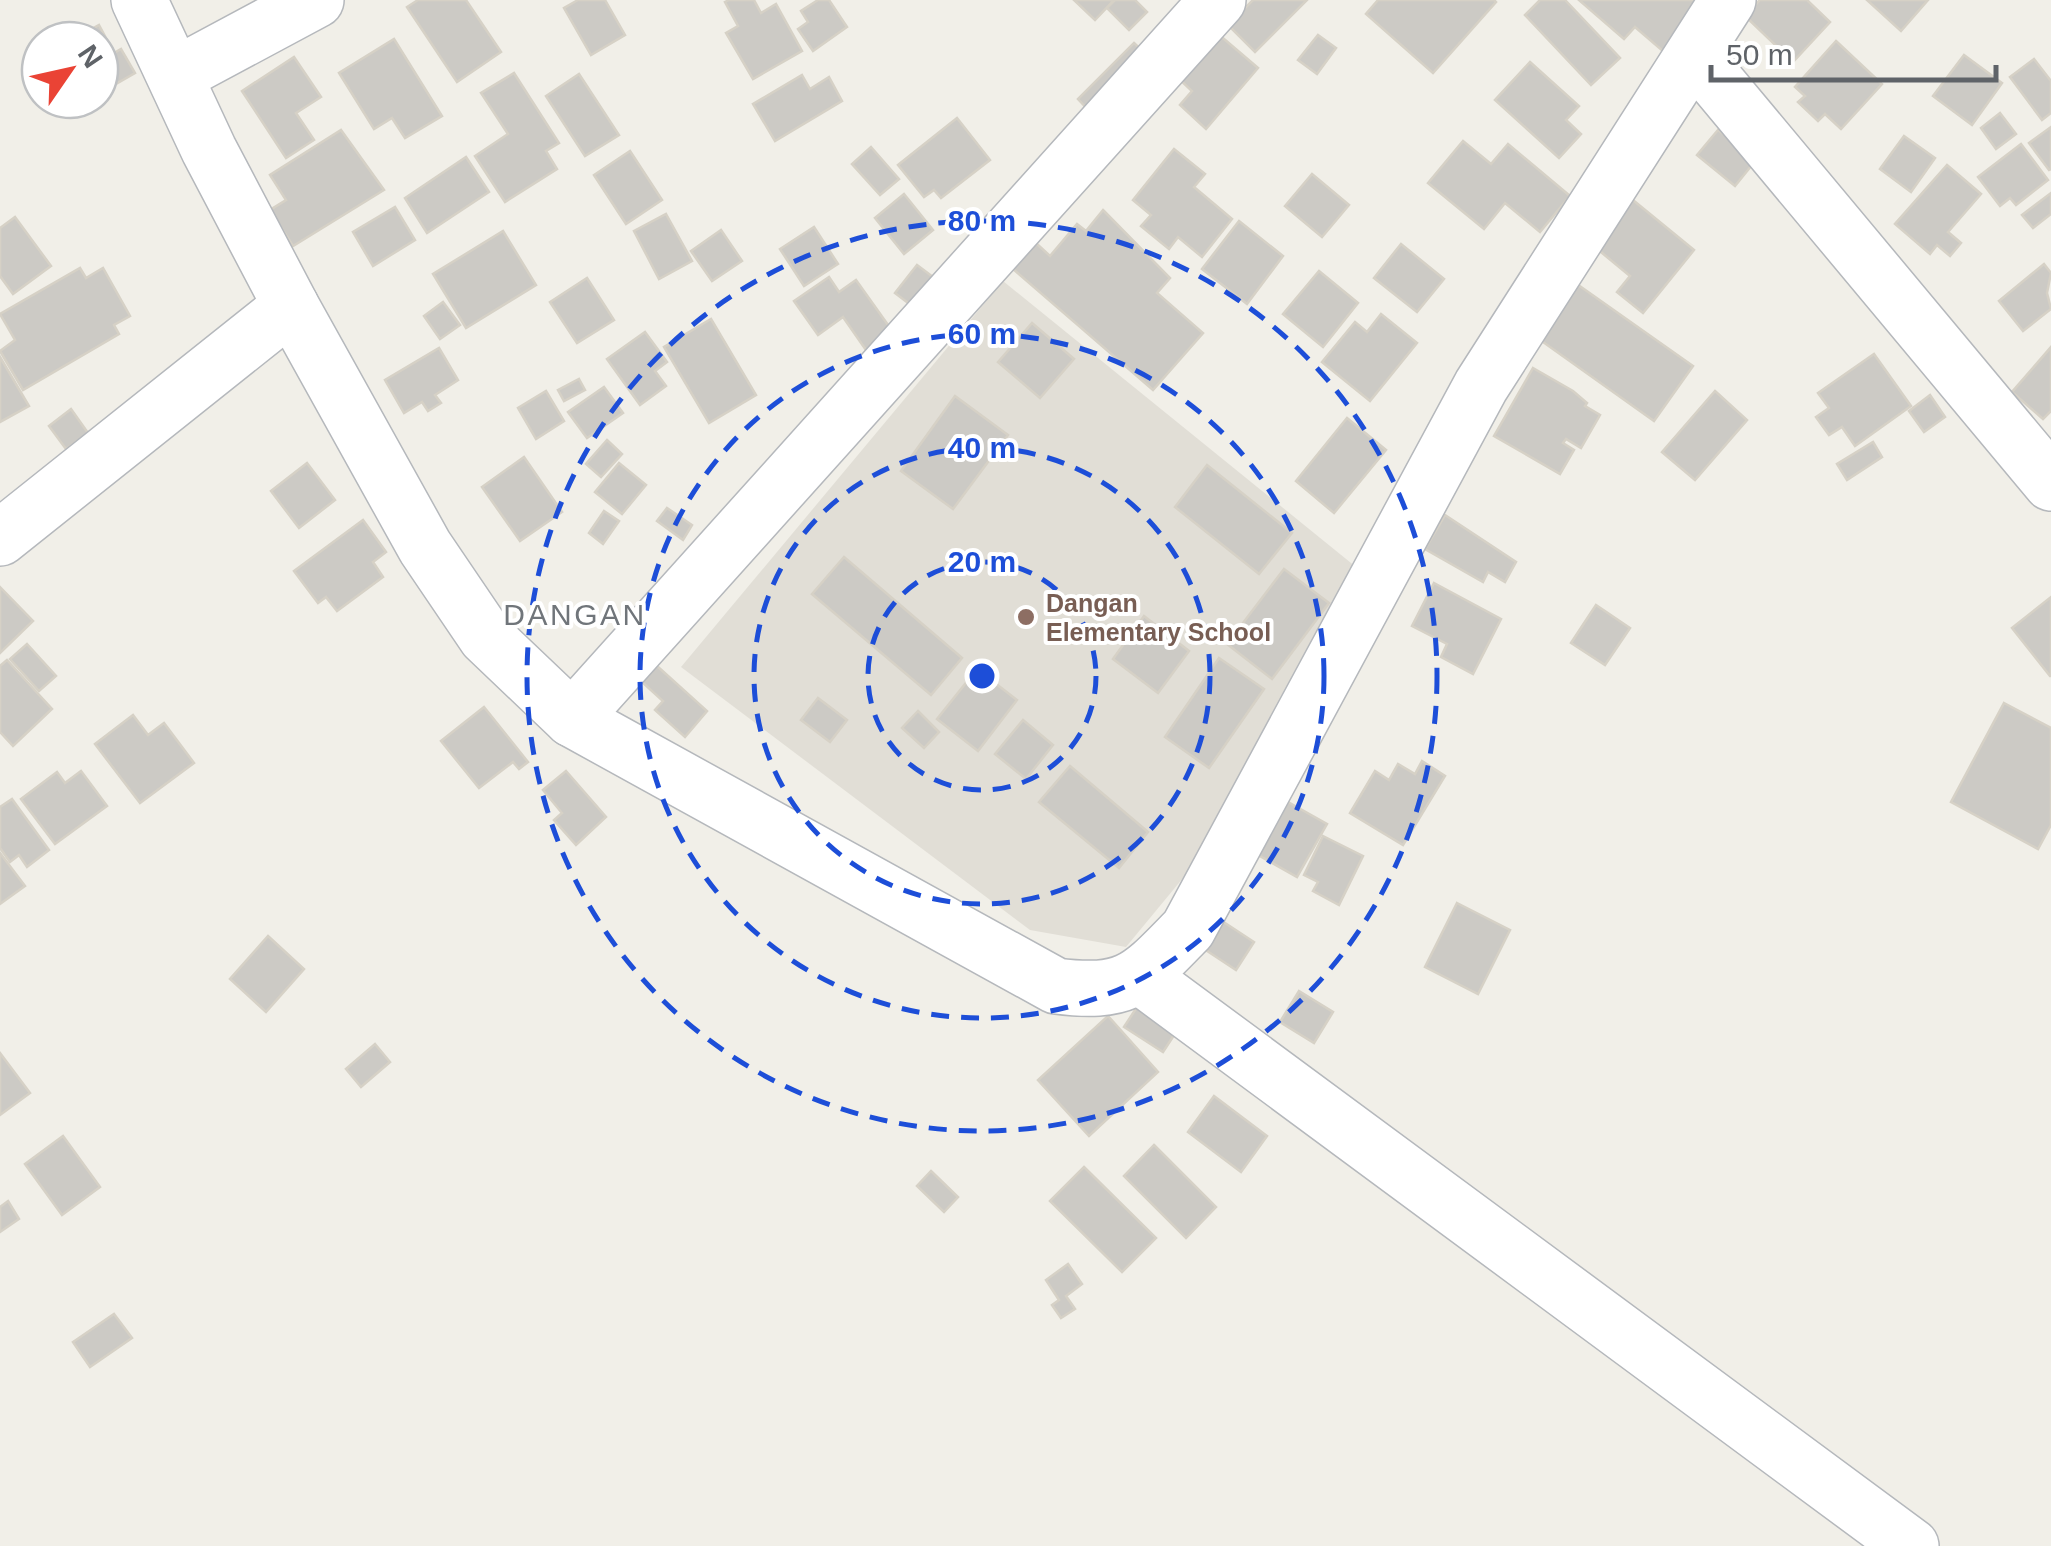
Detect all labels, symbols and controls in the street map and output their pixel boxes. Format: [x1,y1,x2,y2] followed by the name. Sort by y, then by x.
[20,20,120,120] north arrow
[1711,20,1996,82] scale bar
[1726,38,1793,71] text: 50 m
[72,39,109,73] text: N
[948,204,1016,237] text: 80 m
[948,317,1016,350] text: 60 m
[948,431,1016,464] text: 40 m
[948,545,1016,578] text: 20 m
[1046,589,1271,646] place label: Dangan Elementary School
[503,598,647,631] district label: DANGAN
[1015,606,1037,628] marker: Dangan Elementary School
[964,658,1000,694] centre of rings

